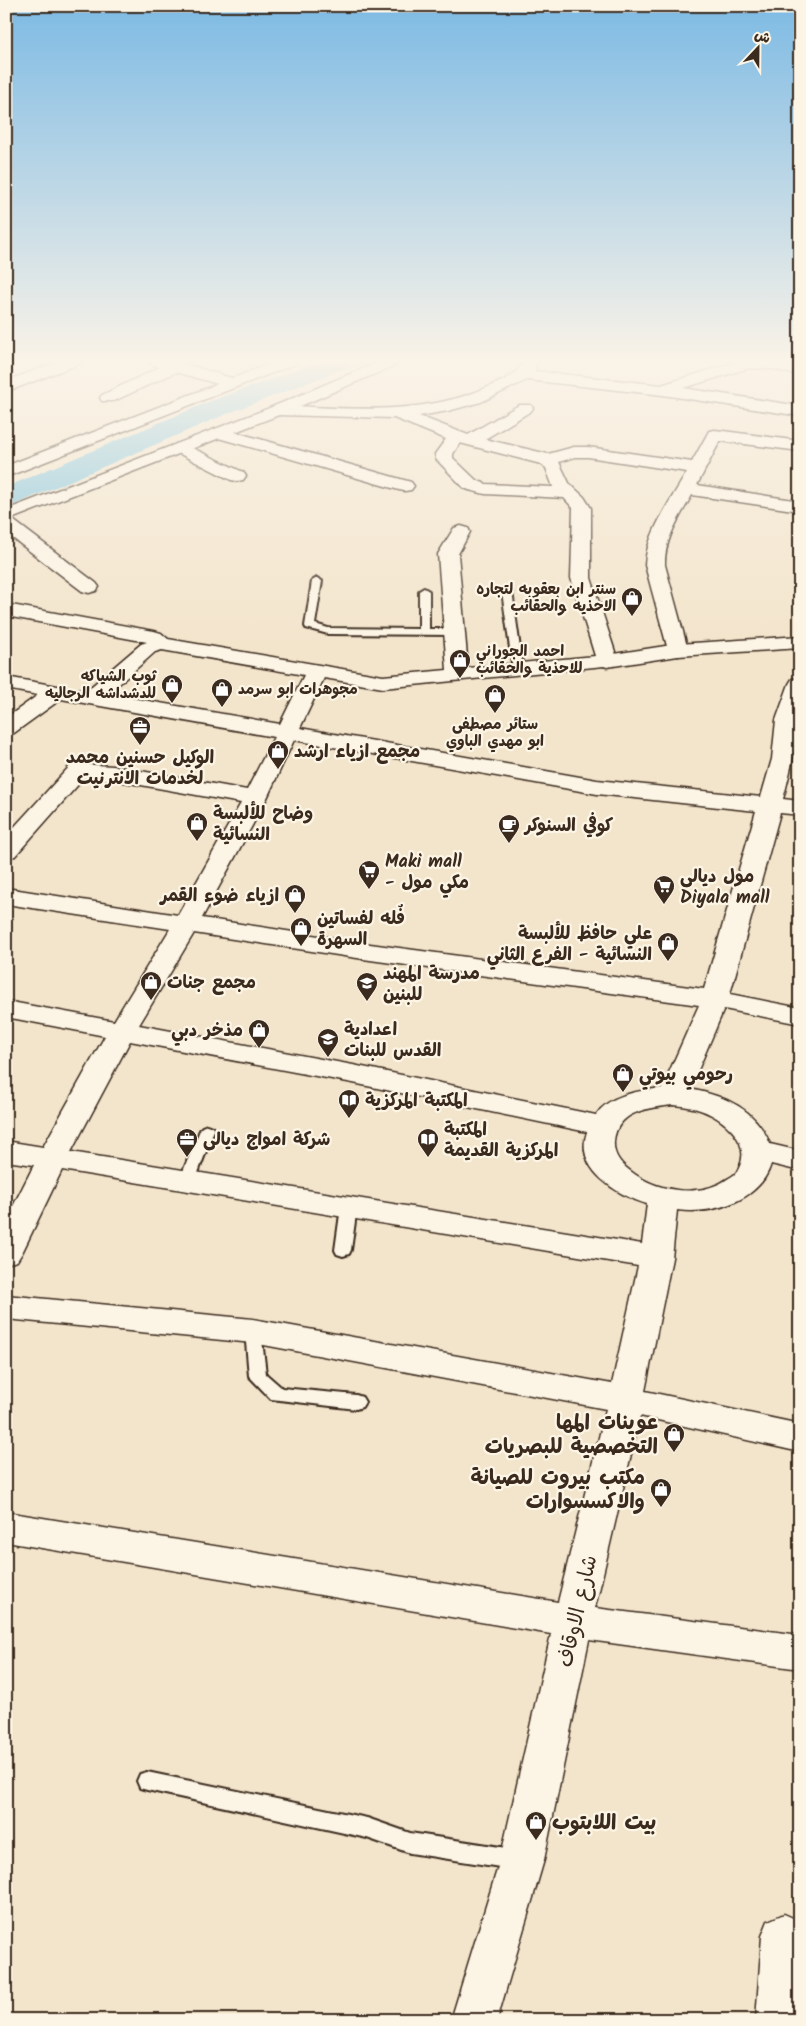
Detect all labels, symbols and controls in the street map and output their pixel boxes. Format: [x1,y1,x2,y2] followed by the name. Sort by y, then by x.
[734,22,784,72] north arrow
[751,24,774,50] text: ش
[476,578,616,619] place label: سنتر ابن بعقوبه لتجاره الاحذيه والحقائب
[620,586,644,617] shop icon: سنتر ابن بعقوبه لتجاره الاحذيه والحقائب
[476,640,582,681] place label: احمد الجوراني للاحذية والحقائب
[448,648,472,679] shop icon: احمد الجوراني للاحذية والحقائب
[45,665,158,706] place label: ثوب الشياكه للدشداشه الرجاليه
[160,673,184,704] shop icon: ثوب الشياكه للدشداشه الرجاليه
[210,677,234,708] shop icon: مجوهرات ابو سرمد
[238,678,358,702] place label: مجوهرات ابو سرمد
[483,683,507,714] shop icon: ستائر مصطفى ابو مهدي الباوي
[446,713,544,754] place label: ستائر مصطفى ابو مهدي الباوي
[128,715,152,746] office icon: الوكيل حسنين محمد لخدمات الانترنيت
[294,738,420,767] place label: مجمع ازياء ارشد
[266,739,290,770] shop icon: مجمع ازياء ارشد
[66,744,214,794] place label: الوكيل حسنين محمد لخدمات الانترنيت
[213,800,313,850] place label: وضاح للألبسة النسائية
[185,811,209,842] shop icon: وضاح للألبسة النسائية
[523,812,613,841] place label: كوفي السنوكر
[497,813,521,844] cafe icon: كوفي السنوكر
[385,848,469,898] place label: Maki mall - مكي مول
[357,859,381,890] supermarket icon: Maki mall - مكي مول
[680,863,770,913] place label: مول ديالى Diyala mall
[652,874,676,905] supermarket icon: مول ديالى Diyala mall
[159,882,279,911] place label: ازياء ضوء القمر
[283,883,307,914] shop icon: ازياء ضوء القمر
[317,903,405,955] place label: فُله لفساتين السهرة
[289,916,313,947] shop icon: فُله لفساتين السهرة
[487,920,652,970] place label: علي حافظ للألبسة النسائية - الفرع الثاني
[656,931,680,962] shop icon: علي حافظ للألبسة النسائية - الفرع الثاني
[383,960,480,1010] place label: مدرسة المهند للبنين
[167,969,256,998] place label: مجمع جنات
[139,970,163,1001] shop icon: مجمع جنات
[355,971,379,1002] school or university icon: مدرسة المهند للبنين
[344,1016,441,1066] place label: اعدادية القدس للبنات
[171,1017,243,1046] place label: مذخر دبي
[247,1018,271,1049] shop icon: مذخر دبي
[316,1027,340,1058] school or university icon: اعدادية القدس للبنات
[639,1061,733,1090] place label: رحومي بيوتي
[611,1062,635,1093] shop icon: رحومي بيوتي
[365,1087,468,1116] place label: المكتبة المركزية
[337,1088,361,1119] library icon: المكتبة المركزية
[444,1116,558,1166] place label: المكتبة المركزية القديمة
[203,1126,330,1155] place label: شركة امواج ديالى
[175,1127,199,1158] office icon: شركة امواج ديالى
[416,1127,440,1158] library icon: المكتبة المركزية القديمة
[485,1407,658,1464] place label: عوينات المها التخصصية للبصريات
[662,1422,686,1453] shop icon: عوينات المها التخصصية للبصريات
[470,1462,645,1519] place label: مكتب بيروت للصيانة والاكسسوارات
[649,1477,673,1508] shop icon: مكتب بيروت للصيانة والاكسسوارات
[550,1552,607,1671] street label: شارع الاوقاف
[552,1807,656,1840] place label: بيت اللابتوب
[524,1810,548,1841] shop icon: بيت اللابتوب

